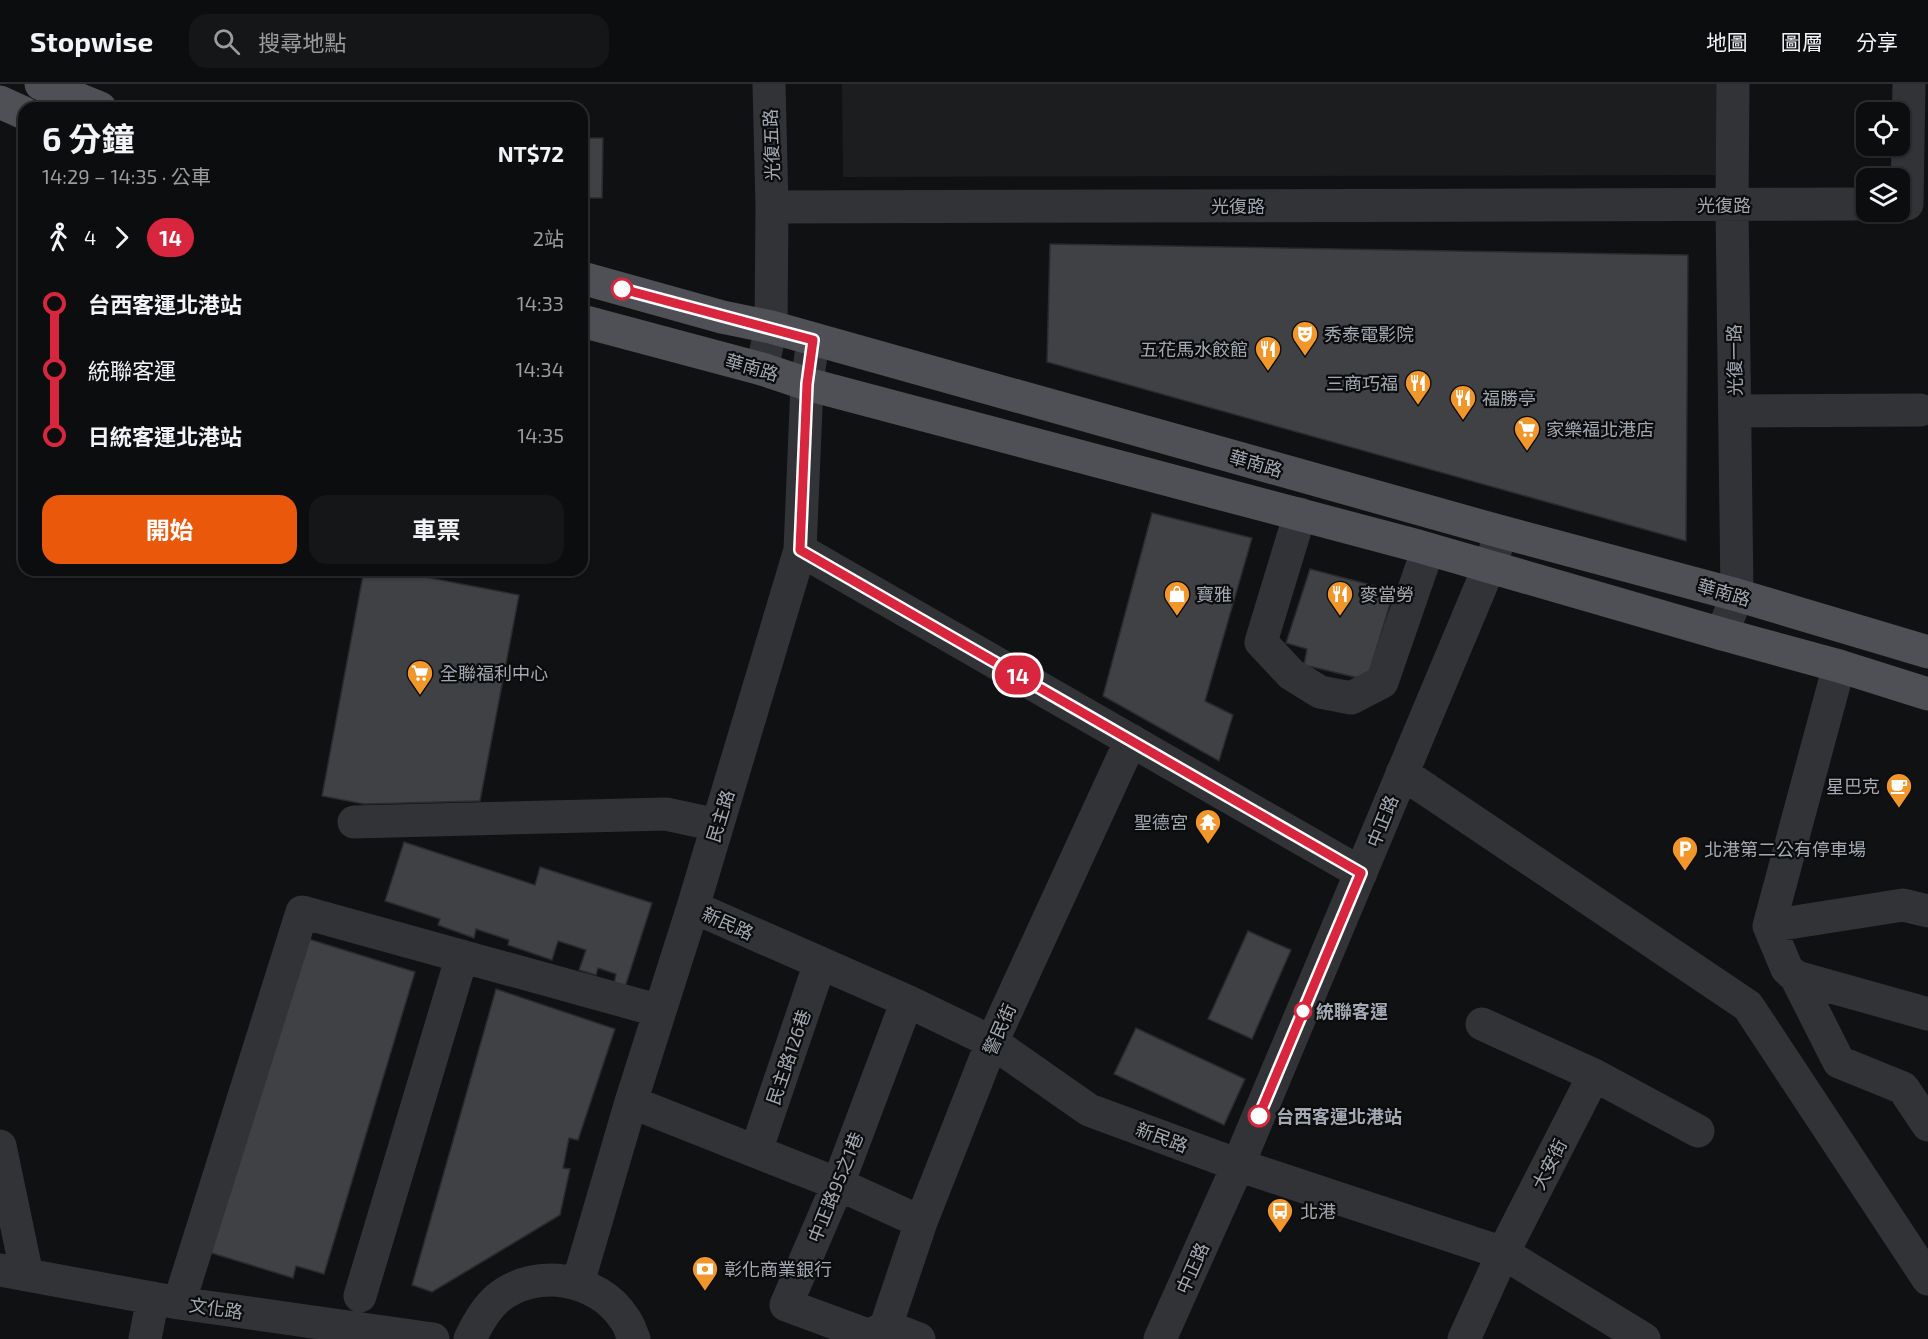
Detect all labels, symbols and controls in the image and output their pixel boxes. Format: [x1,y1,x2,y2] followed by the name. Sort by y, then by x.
[189,14,609,68] search box
[30,24,153,58] text: Stopwise
[210,25,243,58] icon: search
[258,29,346,55] text: 搜尋地點
[1706,29,1748,54] text: 地圖
[1781,29,1823,54] text: 圖層
[1856,29,1898,54] text: 分享
[1856,102,1910,222] map controls
[1856,102,1910,156] button: locate
[759,109,783,181] street label: 光復五路
[42,118,135,158] text: 6 分鐘
[498,140,564,166] text: NT$72
[42,164,211,188] text: 14:29 – 14:35 · 公車
[1856,168,1910,222] button: layers
[1697,194,1751,216] street label: 光復路
[1211,195,1265,217] street label: 光復路
[42,221,75,254] icon: walk
[105,221,138,254] icon: forward
[84,225,96,249] text: 4
[159,225,182,250] text: 14
[533,226,564,250] text: 2站
[611,278,633,300] unlabelled marker
[88,291,242,317] text: 台西客運北港站
[517,291,564,315] text: 14:33
[1290,319,1320,357] theatre icon: 秀泰電影院
[1324,323,1414,345] place label: 秀泰電影院
[1722,324,1746,396] street label: 光復一路
[1253,334,1283,372] restaurant icon: 五花馬水餃館
[1140,338,1248,360] place label: 五花馬水餃館
[723,349,781,385] street label: 華南路
[88,357,176,383] text: 統聯客運
[516,357,564,381] text: 14:34
[1403,368,1433,406] restaurant icon: 三商巧福
[1326,372,1398,394] place label: 三商巧福
[1448,383,1478,421] restaurant icon: 福勝亭
[1482,387,1536,409] place label: 福勝亭
[1512,414,1542,452] supermarket icon: 家樂福北港店
[1546,418,1654,440] place label: 家樂福北港店
[88,423,242,449] text: 日統客運北港站
[517,423,564,447] text: 14:35
[1227,445,1285,481] street label: 華南路
[42,495,297,564] button: 開始
[309,495,564,564] button: 車票
[1695,574,1753,610] street label: 華南路
[1162,579,1192,617] shop icon: 寶雅
[1325,579,1355,617] restaurant icon: 麥當勞
[1196,583,1232,605] place label: 寶雅
[1360,583,1414,605] place label: 麥當勞
[991,656,1045,694] line badge: 14
[405,658,435,696] supermarket icon: 全聯福利中心
[440,662,548,684] place label: 全聯福利中心
[1007,663,1029,688] text: 14
[1884,771,1914,809] cafe icon: 星巴克
[1826,775,1880,797] place label: 星巴克
[702,787,738,845] street label: 民主路
[1362,792,1402,850] street label: 中正路
[1193,807,1223,845] temple icon: 聖德宮
[1134,811,1188,833] place label: 聖德宮
[1670,834,1700,872] parking icon: 北港第二公有停車場
[1704,838,1866,860] place label: 北港第二公有停車場
[699,902,757,944] street label: 新民路
[978,1000,1020,1058] street label: 警民街
[1316,1000,1388,1022] place label: 統聯客運
[1294,1002,1312,1020] marker: 統聯客運
[761,1006,815,1108] street label: 民主路126巷
[1248,1105,1270,1127] marker: 台西客運北港站
[1276,1105,1402,1127] place label: 台西客運北港站
[1133,1117,1191,1157] street label: 新民路
[803,1129,867,1245] street label: 中正路95之1巷
[1527,1135,1571,1193] street label: 大安街
[1265,1196,1295,1234] bus stop icon: 北港
[1300,1200,1336,1222] place label: 北港
[1171,1239,1213,1297] street label: 中正路
[690,1254,720,1292] bank icon: 彰化商業銀行
[724,1258,832,1280] place label: 彰化商業銀行
[188,1293,244,1323] street label: 文化路

